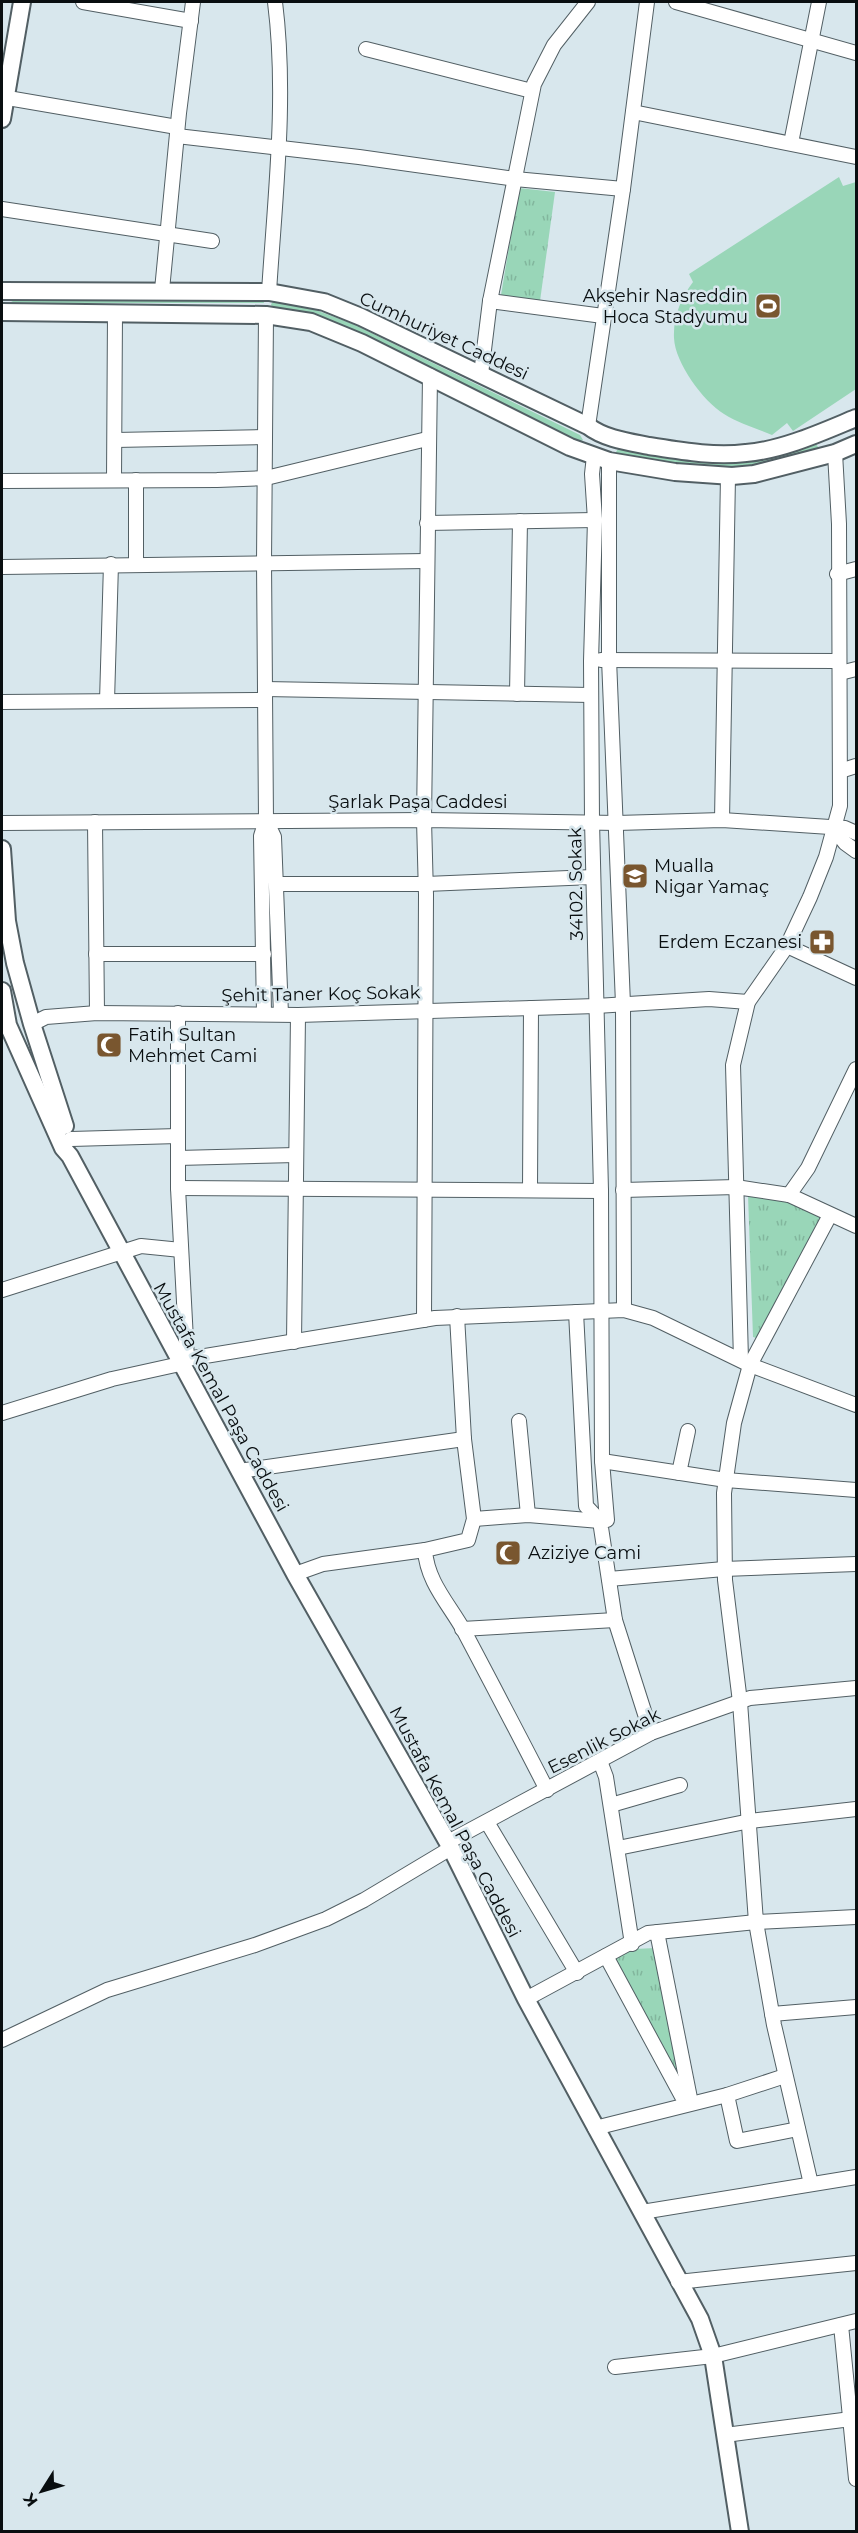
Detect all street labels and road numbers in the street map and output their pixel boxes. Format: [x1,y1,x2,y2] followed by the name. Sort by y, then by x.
[356,287,532,385] street label: Cumhuriyet Caddesi
[328,791,508,813] street label: Şarlak Paşa Caddesi
[564,827,588,941] street label: 34102. Sokak
[221,981,421,1007] street label: Şehit Taner Koç Sokak
[149,1278,293,1516] street label: Mustafa Kemal Paşa Caddesi
[384,1703,526,1941] street label: Mustafa Kemal Paşa Caddesi
[544,1703,664,1779] street label: Esenlik Sokak

